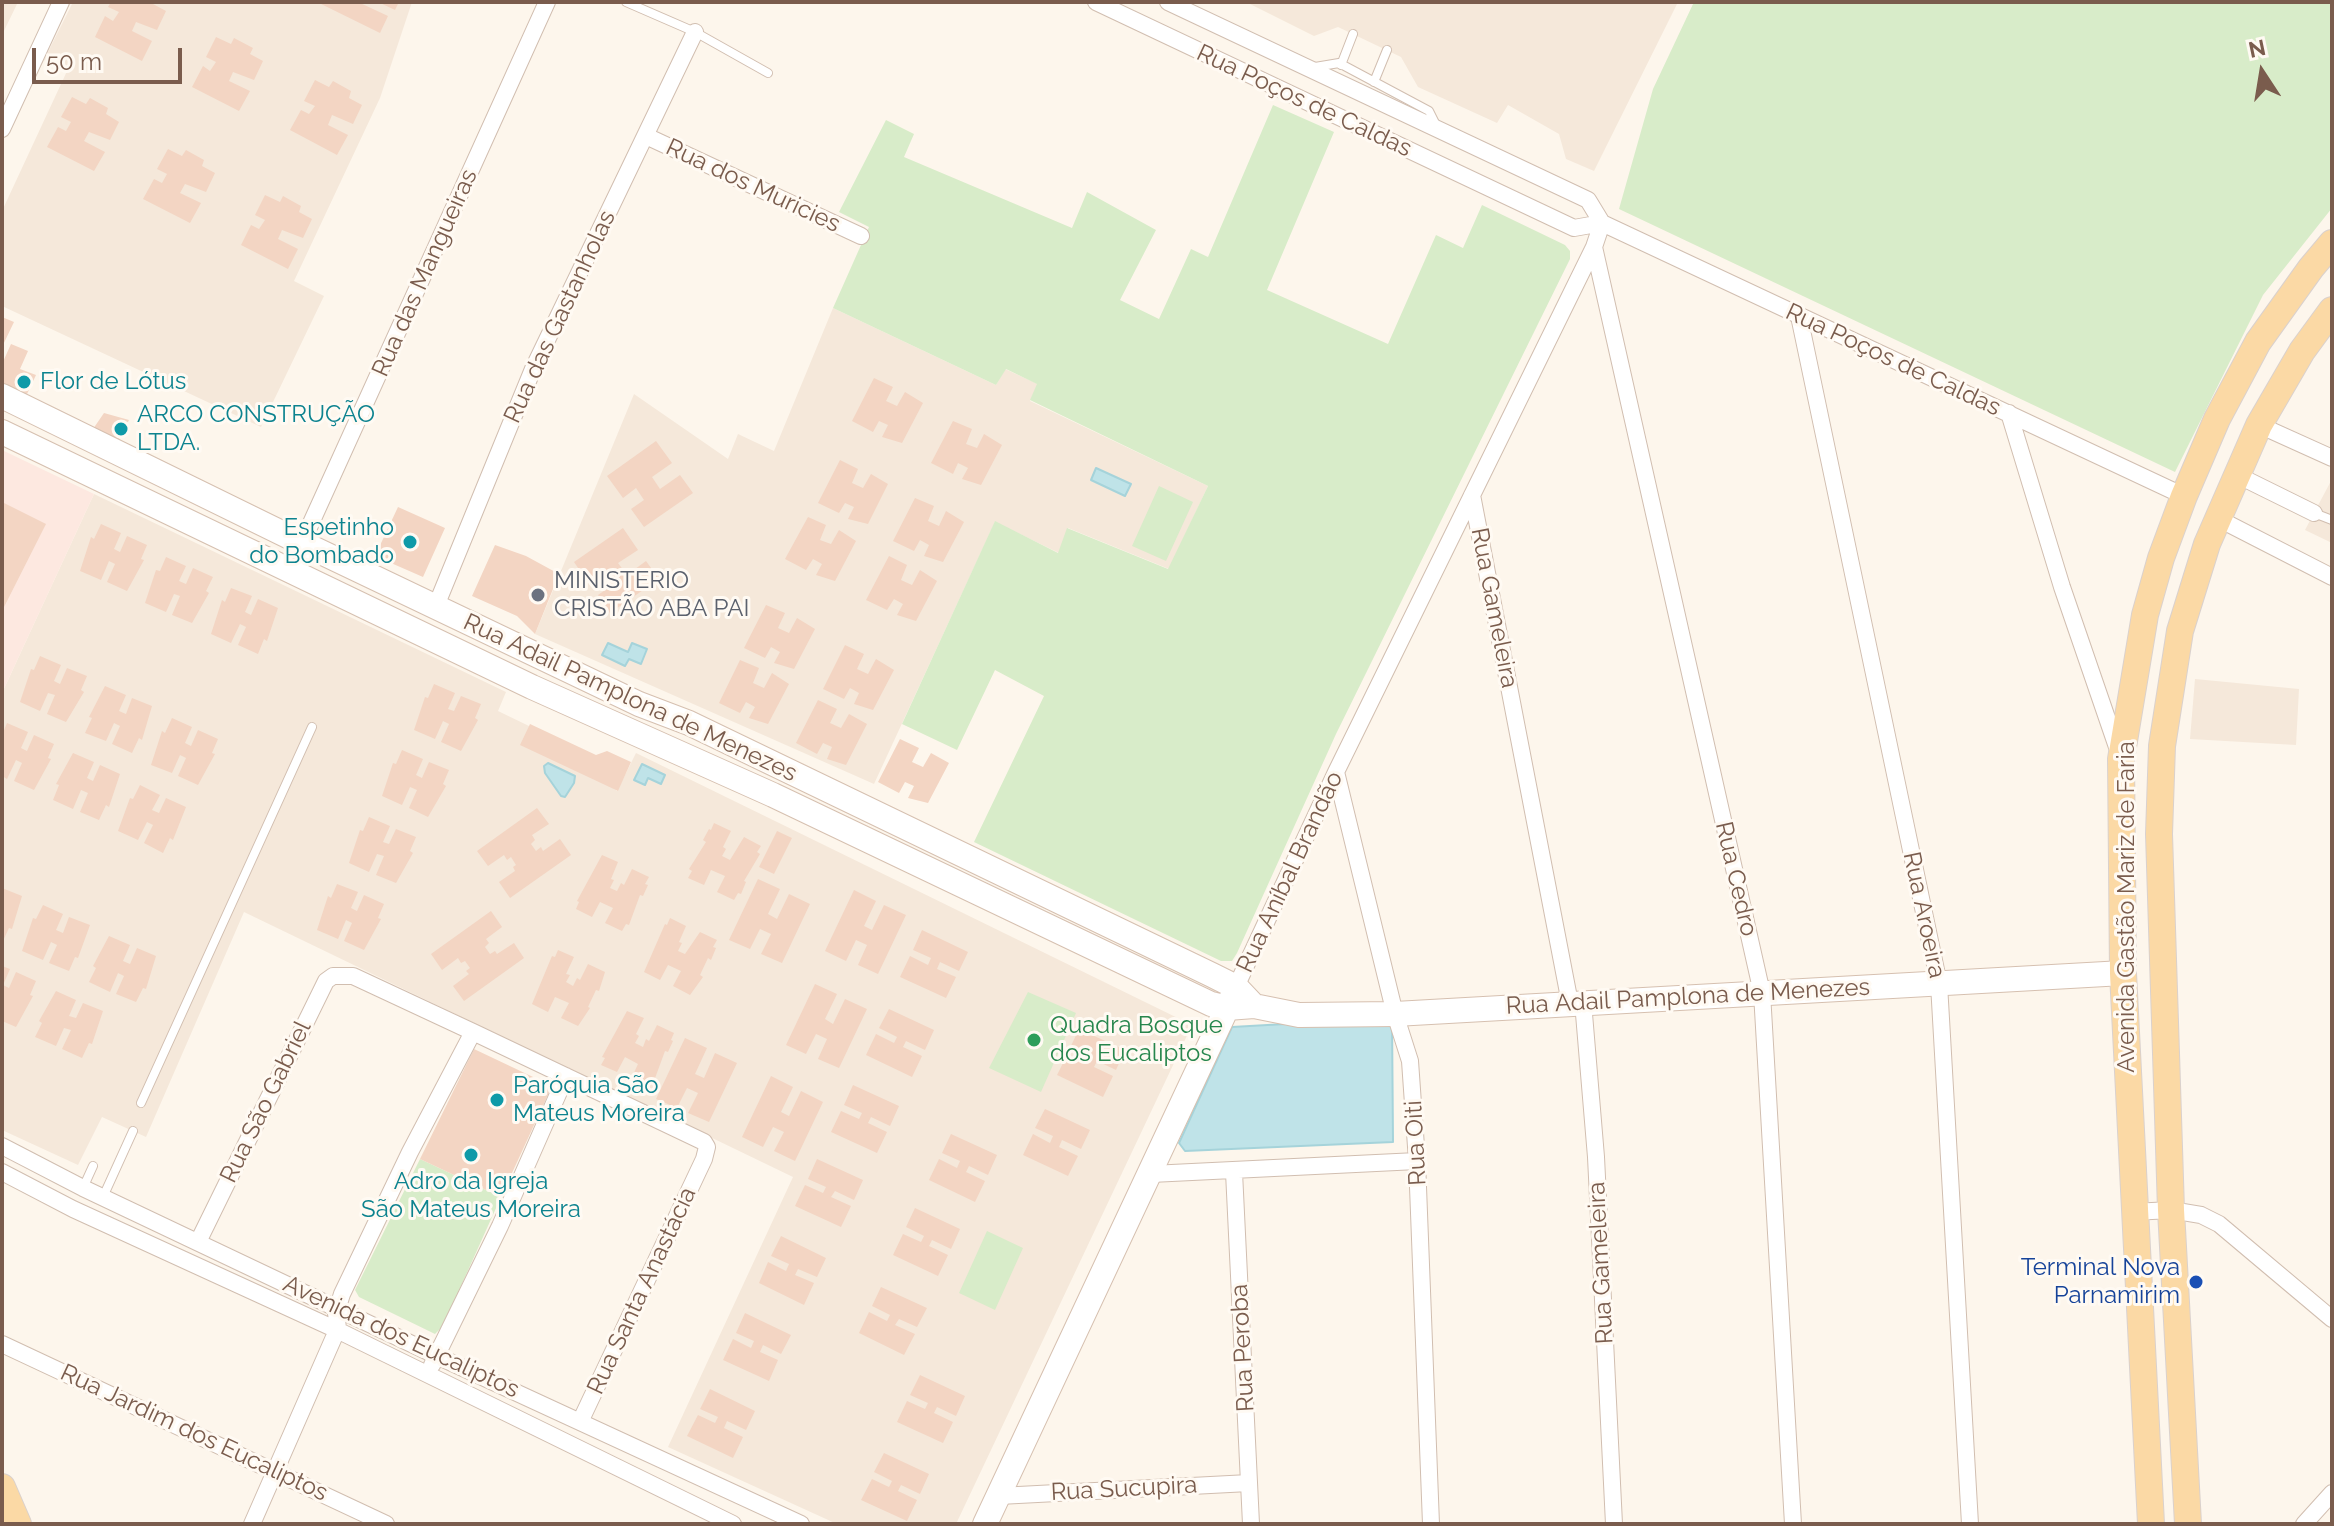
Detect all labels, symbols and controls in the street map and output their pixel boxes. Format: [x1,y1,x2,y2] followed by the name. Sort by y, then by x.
[36,32,186,82] scale bar
[2222,32,2302,112] north arrow
[2246,34,2268,63] text: N
[1192,39,1416,163] street label: Rua Poços de Caldas
[46,47,102,76] text: 50 m
[661,133,845,239] street label: Rua dos Muricies
[366,165,484,381] street label: Rua das Mangueiras
[498,206,622,428] street label: Rua das Gastanholas
[1781,298,2005,422] street label: Rua Poços de Caldas
[40,368,186,396] place label: Flor de Lótus
[15,373,33,391] marker: Flor de Lótus
[137,401,375,457] place label: ARCO CONSTRUÇÃO LTDA.
[112,420,130,438] marker: ARCO CONSTRUÇÃO LTDA.
[249,514,394,570] place label: Espetinho do Bombado
[1464,525,1524,691] street label: Rua Gameleira
[401,533,419,551] marker: Espetinho do Bombado
[554,567,749,623] place label: MINISTERIO CRISTÃO ABA PAI
[529,586,547,604] marker: MINISTERIO CRISTÃO ABA PAI
[459,608,801,788] street label: Rua Adail Pamplona de Menezes
[2113,741,2141,1073] street label: Avenida Gastão Mariz de Faria
[1231,767,1349,977] street label: Rua Aníbal Brandão
[1709,819,1763,939] street label: Rua Cedro
[1897,849,1951,981] street label: Rua Aroeira
[1505,973,1871,1021] street label: Rua Adail Pamplona de Menezes
[1050,1012,1223,1068] place label: Quadra Bosque dos Eucaliptos
[214,1016,318,1188] street label: Rua São Gabriel
[1025,1031,1043,1049] marker: Quadra Bosque dos Eucaliptos
[513,1072,685,1128] place label: Paróquia São Mateus Moreira
[488,1091,506,1109] marker: Paróquia São Mateus Moreira
[1399,1100,1433,1186] street label: Rua Oiti
[462,1146,480,1164] marker: Adro da Igreja São Mateus Moreira
[361,1168,581,1224] place label: Adro da Igreja São Mateus Moreira
[1582,1181,1620,1345] street label: Rua Gameleira
[581,1183,703,1399] street label: Rua Santa Anastácia
[2021,1254,2180,1310] place label: Terminal Nova Parnamirim
[278,1270,524,1404] street label: Avenida dos Eucaliptos
[2187,1273,2205,1291] marker: Terminal Nova Parnamirim
[1225,1283,1261,1413] street label: Rua Peroba
[56,1358,332,1508] street label: Rua Jardim dos Eucaliptos
[1050,1471,1198,1507] street label: Rua Sucupira

